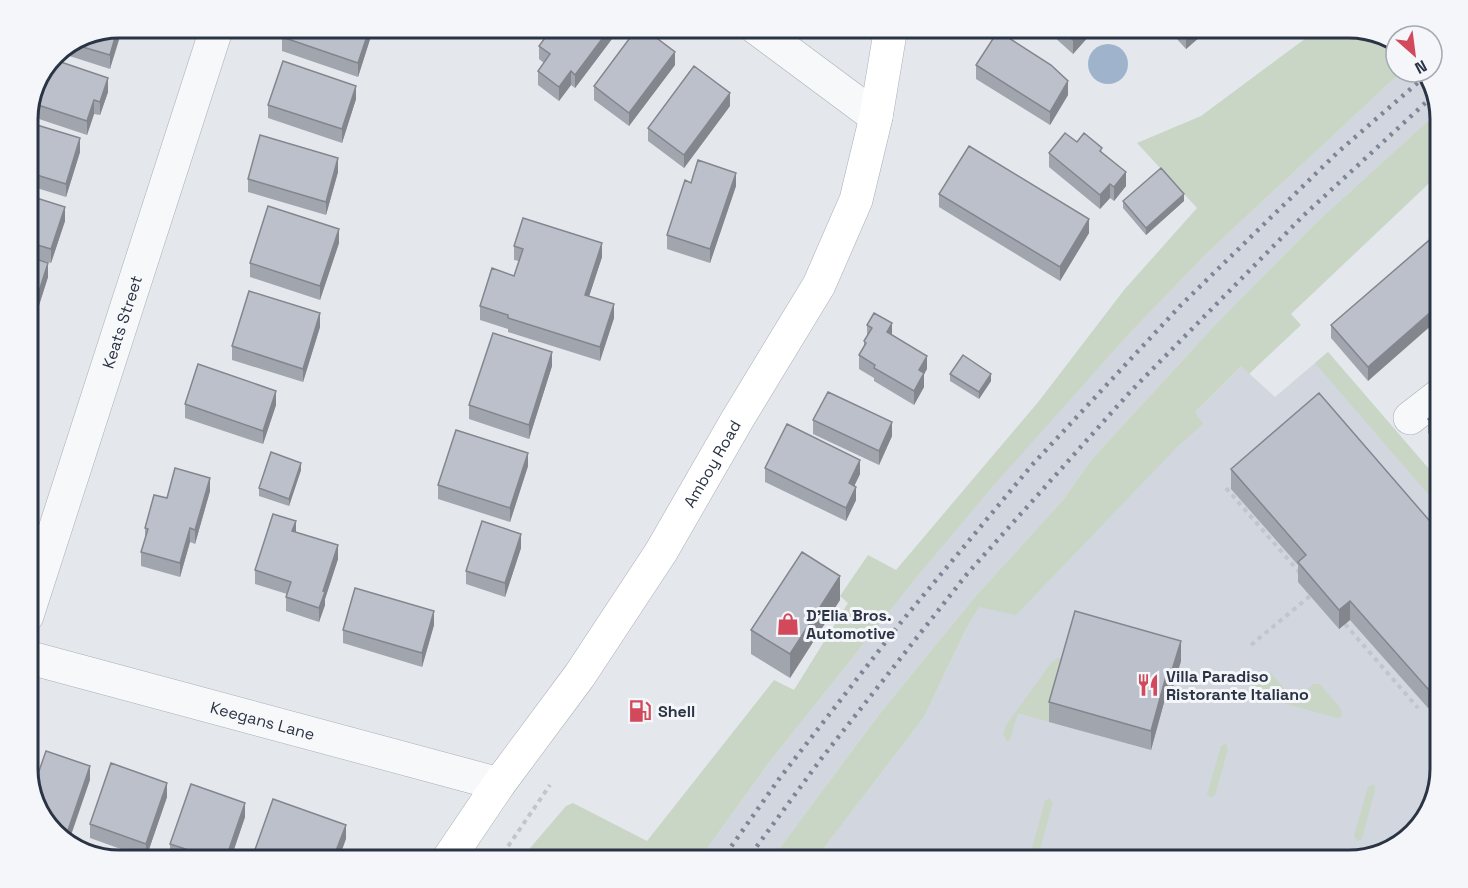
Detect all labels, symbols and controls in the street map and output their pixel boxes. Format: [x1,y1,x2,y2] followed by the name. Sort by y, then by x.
[1384,24,1444,84] north arrow
[1411,55,1430,79] text: N
[98,273,147,371] street label: Keats Street
[679,416,746,511] street label: Amboy Road
[806,605,895,644] place label: D'Elia Bros. Automotive
[775,611,801,637] shop icon: D'Elia Bros. Automotive
[1166,666,1309,705] place label: Villa Paradiso Ristorante Italiano
[1135,672,1161,698] restaurant icon: Villa Paradiso Ristorante Italiano
[208,697,317,745] street label: Keegans Lane
[627,698,653,724] fuel station icon: Shell
[658,701,695,722] place label: Shell

